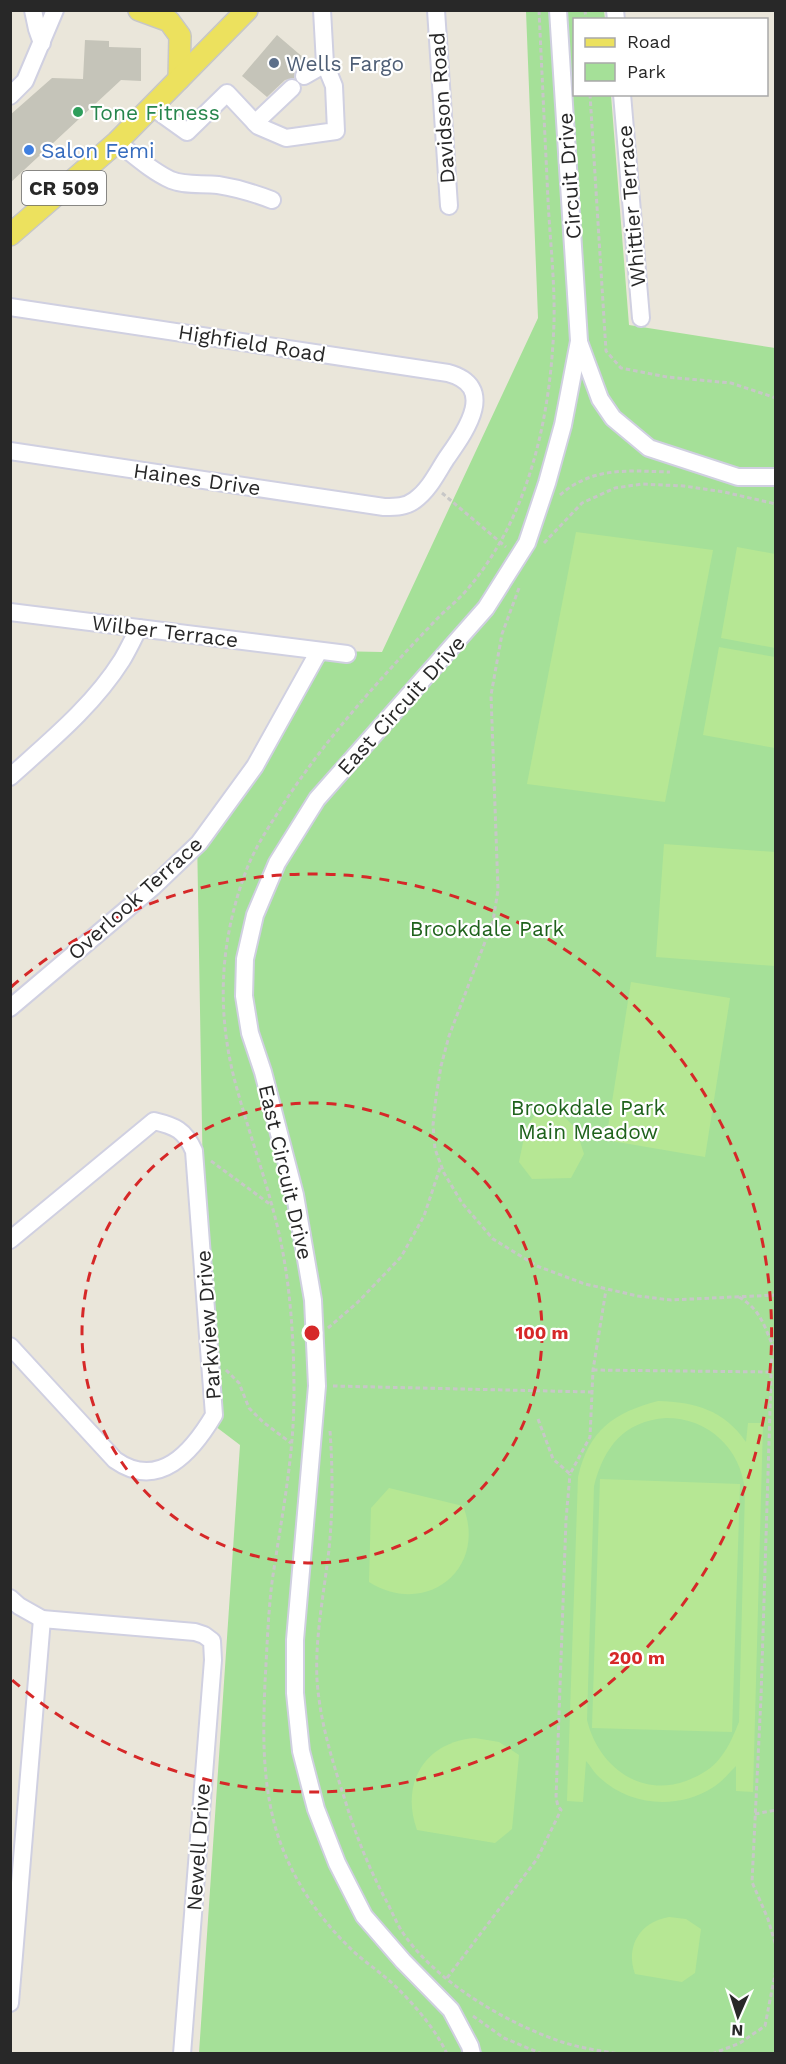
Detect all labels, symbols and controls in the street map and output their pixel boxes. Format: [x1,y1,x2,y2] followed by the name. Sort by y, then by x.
[573,18,768,96] legend
[627,31,671,52] text: Road
[424,32,460,184] street label: Davidson Road
[286,51,404,76] place label: Wells Fargo
[267,56,281,70] marker: Wells Fargo
[627,61,666,82] text: Park
[90,100,220,125] place label: Tone Fitness
[71,105,85,119] marker: Tone Fitness
[552,112,586,240] street label: Circuit Drive
[611,124,651,288] street label: Whittier Terrace
[41,138,155,163] place label: Salon Femi
[22,143,36,157] marker: Salon Femi
[22,171,106,205] road number: CR 509
[176,319,328,367] street label: Highfield Road
[132,458,262,500] street label: Haines Drive
[90,610,240,652] street label: Wilber Terrace
[332,630,470,780] street label: East Circuit Drive
[63,831,207,965] street label: Overlook Terrace
[410,916,564,941] park label: Brookdale Park
[254,1082,318,1262] street label: East Circuit Drive
[511,1095,665,1144] park label: Brookdale Park Main Meadow
[190,1249,226,1401] street label: Parkview Drive
[515,1322,569,1343] text: 100 m
[302,1323,322,1343] centre of rings
[609,1647,665,1668] text: 200 m
[181,1782,215,1912] street label: Newell Drive
[708,1986,768,2046] north arrow
[731,2021,744,2040] text: N

